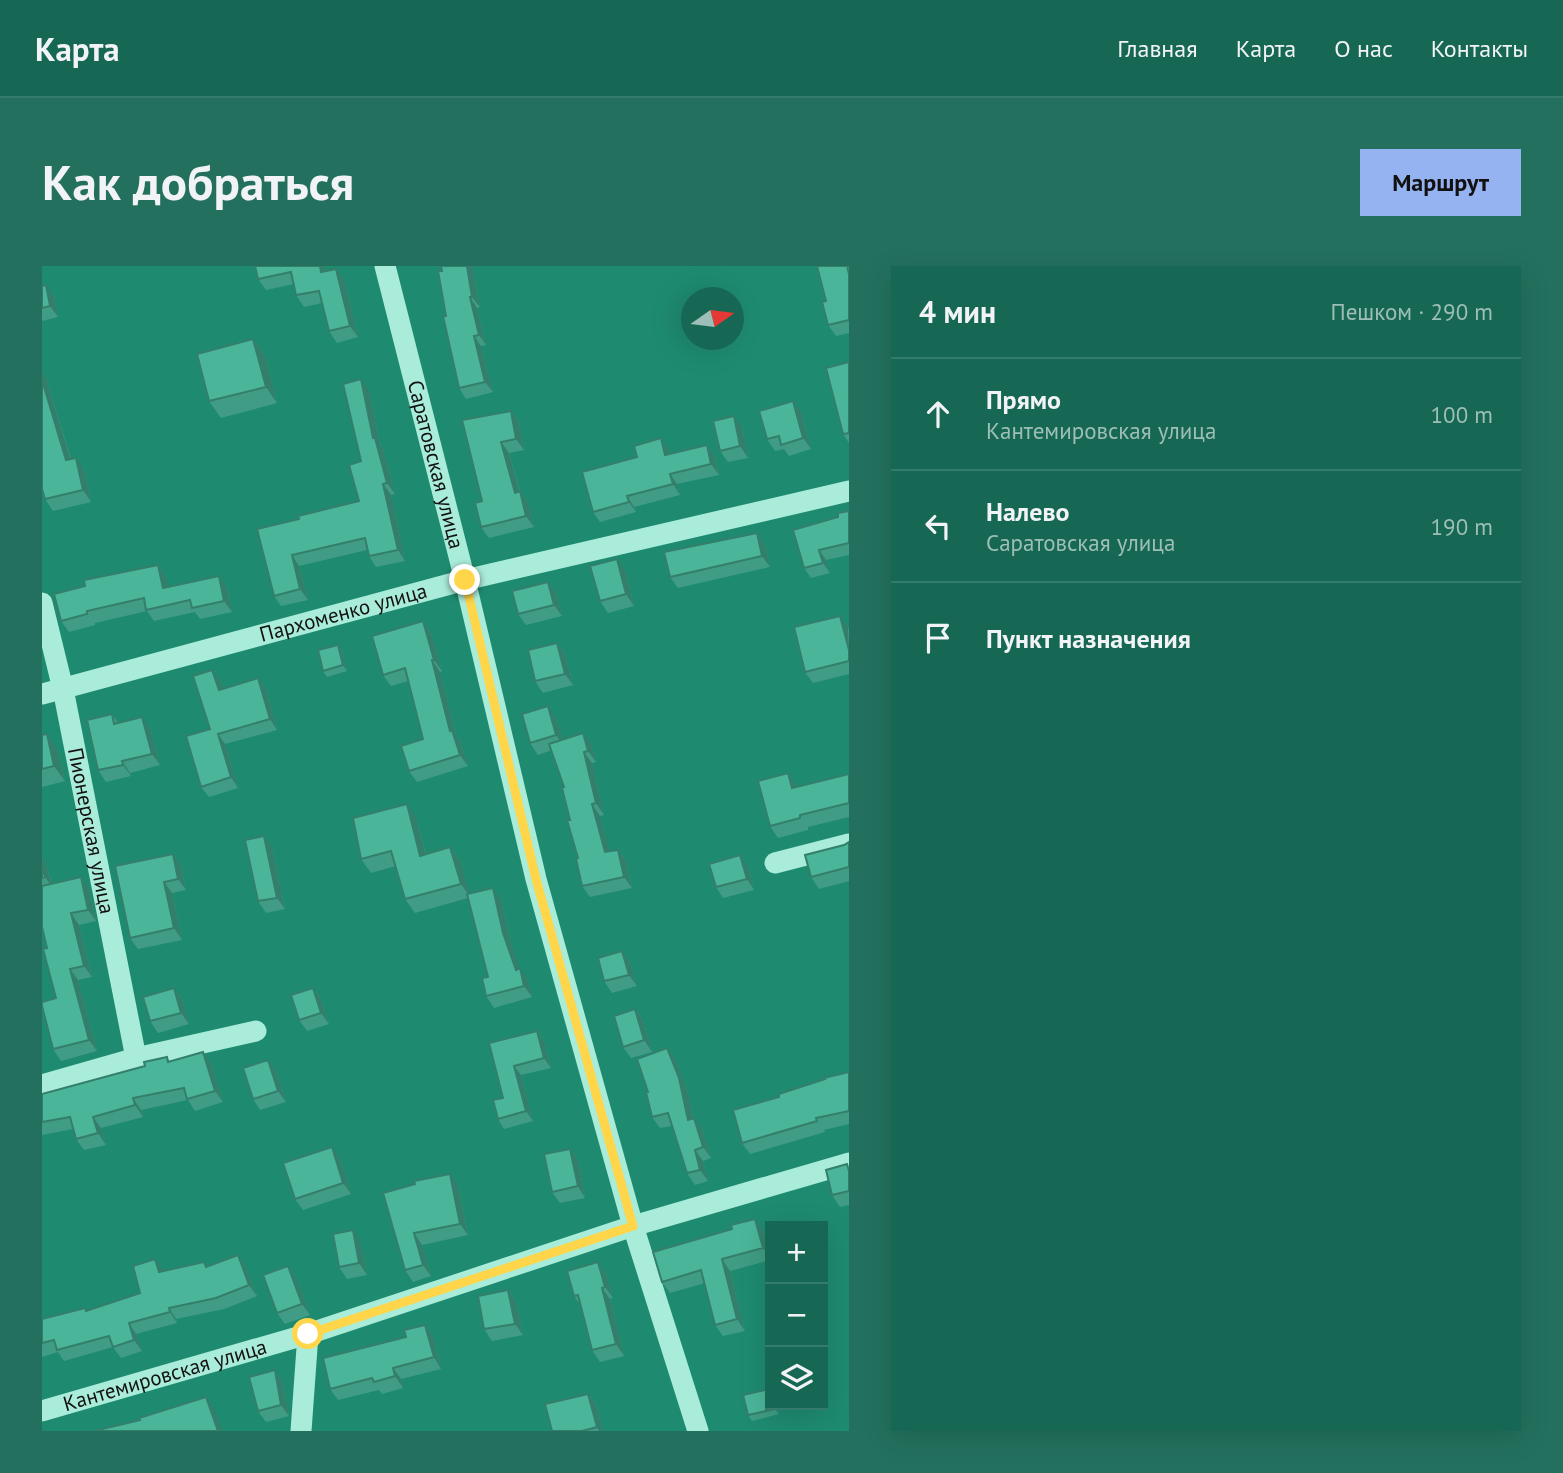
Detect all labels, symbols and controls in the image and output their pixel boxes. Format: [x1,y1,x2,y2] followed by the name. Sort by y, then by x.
[35,27,120,70] text: Карта
[1117,33,1198,64] text: Главная
[1236,33,1296,64] text: Карта
[1334,33,1393,64] text: О нас
[1431,33,1528,64] text: Контакты
[1360,149,1521,216] button: Маршрут
[42,150,354,214] text: Как добраться
[681,287,744,350] north arrow
[919,292,996,331] text: 4 мин
[1330,297,1493,326] text: Пешком · 290 m
[402,377,471,552] street label: Саратовская улица
[986,383,1061,416] text: Прямо
[919,395,957,433] icon: ahead
[1431,400,1493,429] text: 100 m
[986,416,1216,445] text: Кантемировская улица
[986,495,1070,528] text: Налево
[919,507,957,545] icon: left
[1431,512,1493,541] text: 190 m
[986,528,1175,557] text: Саратовская улица
[449,564,480,595] route end
[256,577,430,648] street label: Пархоменко улица
[919,619,957,657] icon: arrive
[986,622,1191,655] text: Пункт назначения
[62,745,121,916] street label: Пионерская улица
[765,1221,828,1410] map controls
[765,1221,828,1284] button: +
[765,1284,828,1347] button: −
[292,1318,323,1349] route start
[60,1333,270,1417] street label: Кантемировская улица
[765,1347,828,1410] button: layers

